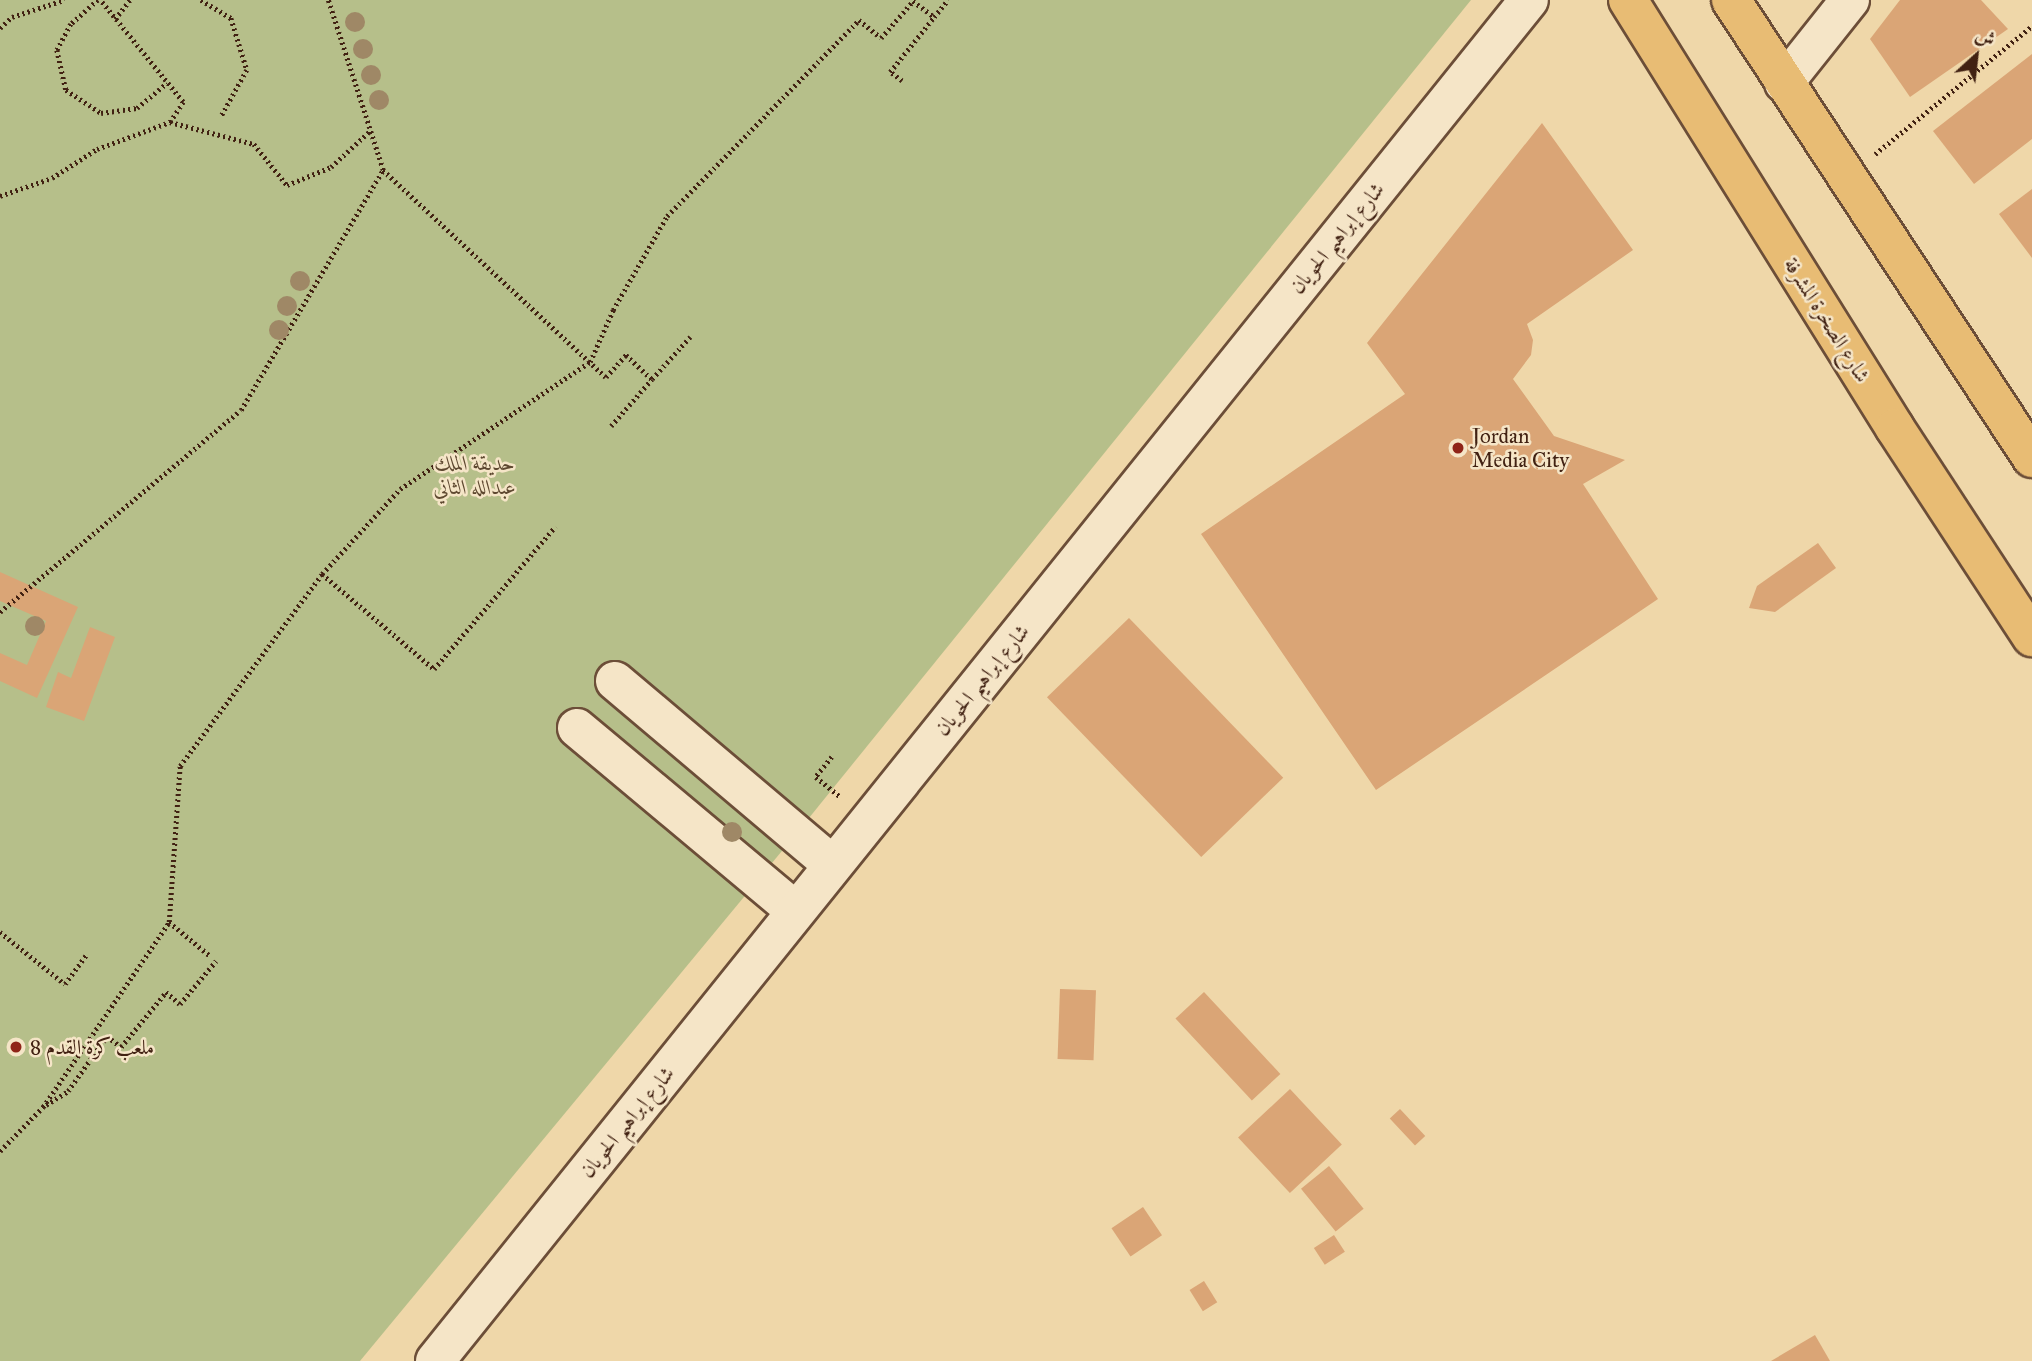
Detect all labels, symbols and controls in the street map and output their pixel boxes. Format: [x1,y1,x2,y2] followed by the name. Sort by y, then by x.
[1941,21,2011,91] north arrow
[1972,22,1999,51] text: ش
[1284,177,1390,299] street label: شارع إبراهيم الحويان
[1779,253,1875,387] street label: شارع الصخرة المشرفة
[1472,423,1569,473] place label: Jordan Media City
[1450,440,1466,456] marker: Jordan Media City
[433,450,517,500] park label: حديقة الملك عبدالله الثاني
[929,619,1035,741] street label: شارع إبراهيم الحويان
[30,1034,154,1060] place label: ملعب كرة القدم 8
[8,1039,24,1055] marker: ملعب كرة القدم 8
[574,1061,680,1183] street label: شارع إبراهيم الحويان

